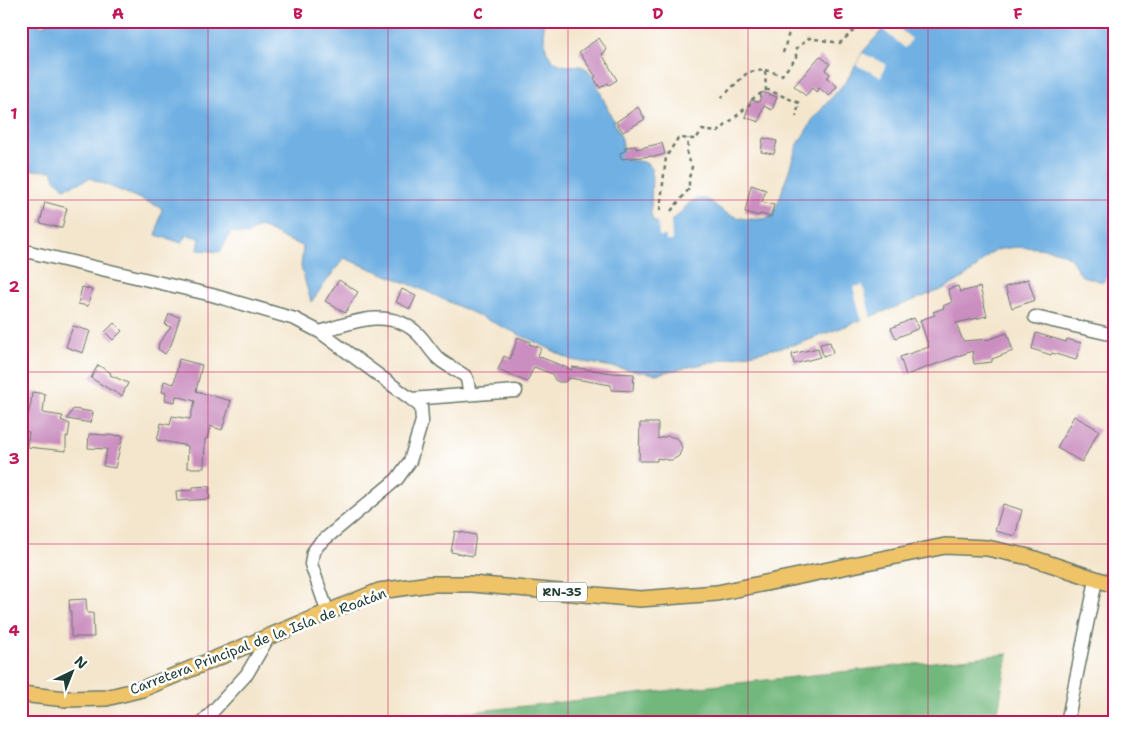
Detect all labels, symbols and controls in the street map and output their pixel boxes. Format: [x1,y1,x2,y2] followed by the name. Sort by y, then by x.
[112,3,124,24] text: A
[293,3,303,24] text: B
[473,3,483,24] text: C
[652,3,664,24] text: D
[833,3,843,24] text: E
[1013,3,1023,24] text: F
[10,103,18,124] text: 1
[8,276,20,297] text: 2
[8,448,20,469] text: 3
[537,582,587,602] road number: RN-35
[127,583,389,698] street label: Carretera Principal de la Isla de Roatán
[8,620,20,641] text: 4
[48,646,98,696] north arrow
[71,652,91,673] text: N

